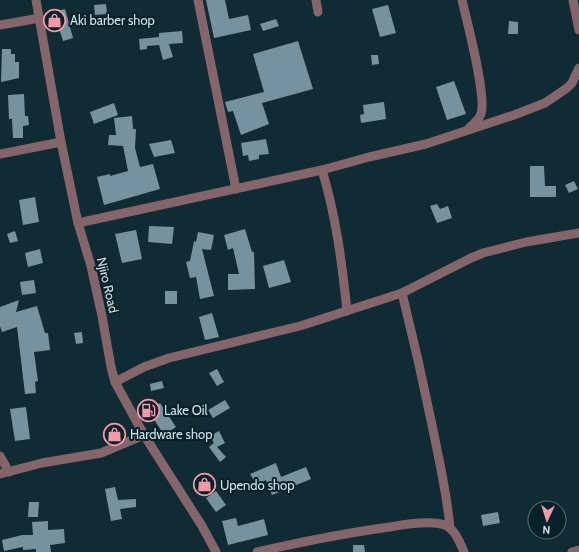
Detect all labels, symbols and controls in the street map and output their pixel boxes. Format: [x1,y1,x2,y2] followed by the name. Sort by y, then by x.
[42,7,68,33] shop icon: Aki barber shop
[70,12,155,28] place label: Aki barber shop
[93,256,122,315] street label: Njiro Road
[135,397,161,423] fuel station icon: Lake Oil
[164,402,208,418] place label: Lake Oil
[102,421,128,447] shop icon: Hardware shop
[130,426,212,442] place label: Hardware shop
[191,472,217,498] shop icon: Upendo shop
[220,477,294,493] place label: Upendo shop
[527,500,567,540] north arrow
[542,523,551,537] text: N

